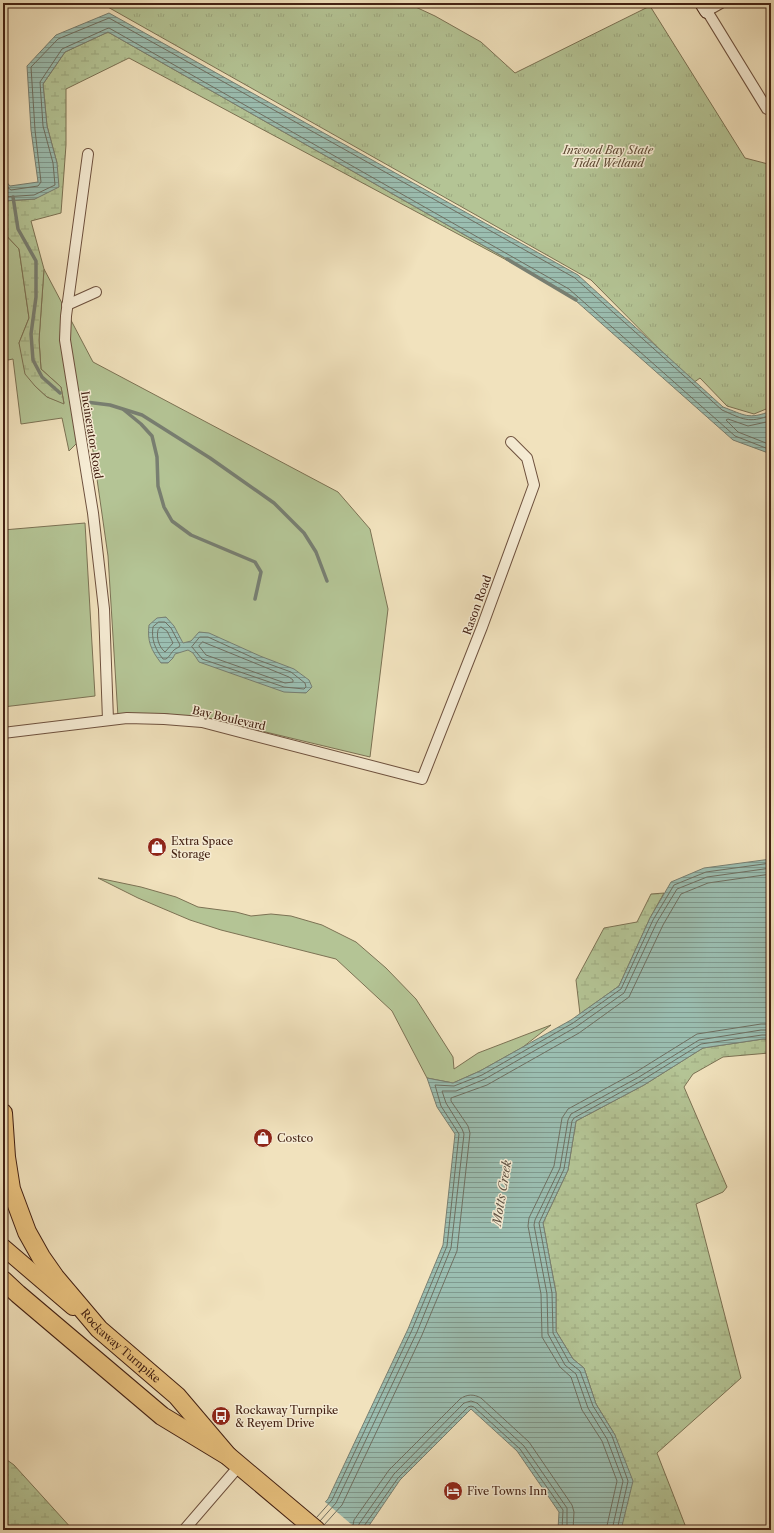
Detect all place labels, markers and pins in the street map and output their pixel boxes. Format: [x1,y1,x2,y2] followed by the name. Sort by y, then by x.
[171,834,233,861] place label: Extra Space Storage
[146,836,168,858] shop icon: Extra Space Storage
[252,1127,274,1149] shop icon: Costco
[277,1131,314,1145] place label: Costco
[235,1403,338,1430] place label: Rockaway Turnpike & Reyem Drive
[210,1405,232,1427] bus stop icon: Rockaway Turnpike & Reyem Drive
[442,1480,464,1502] hotel icon: Five Towns Inn
[467,1484,547,1498] place label: Five Towns Inn

